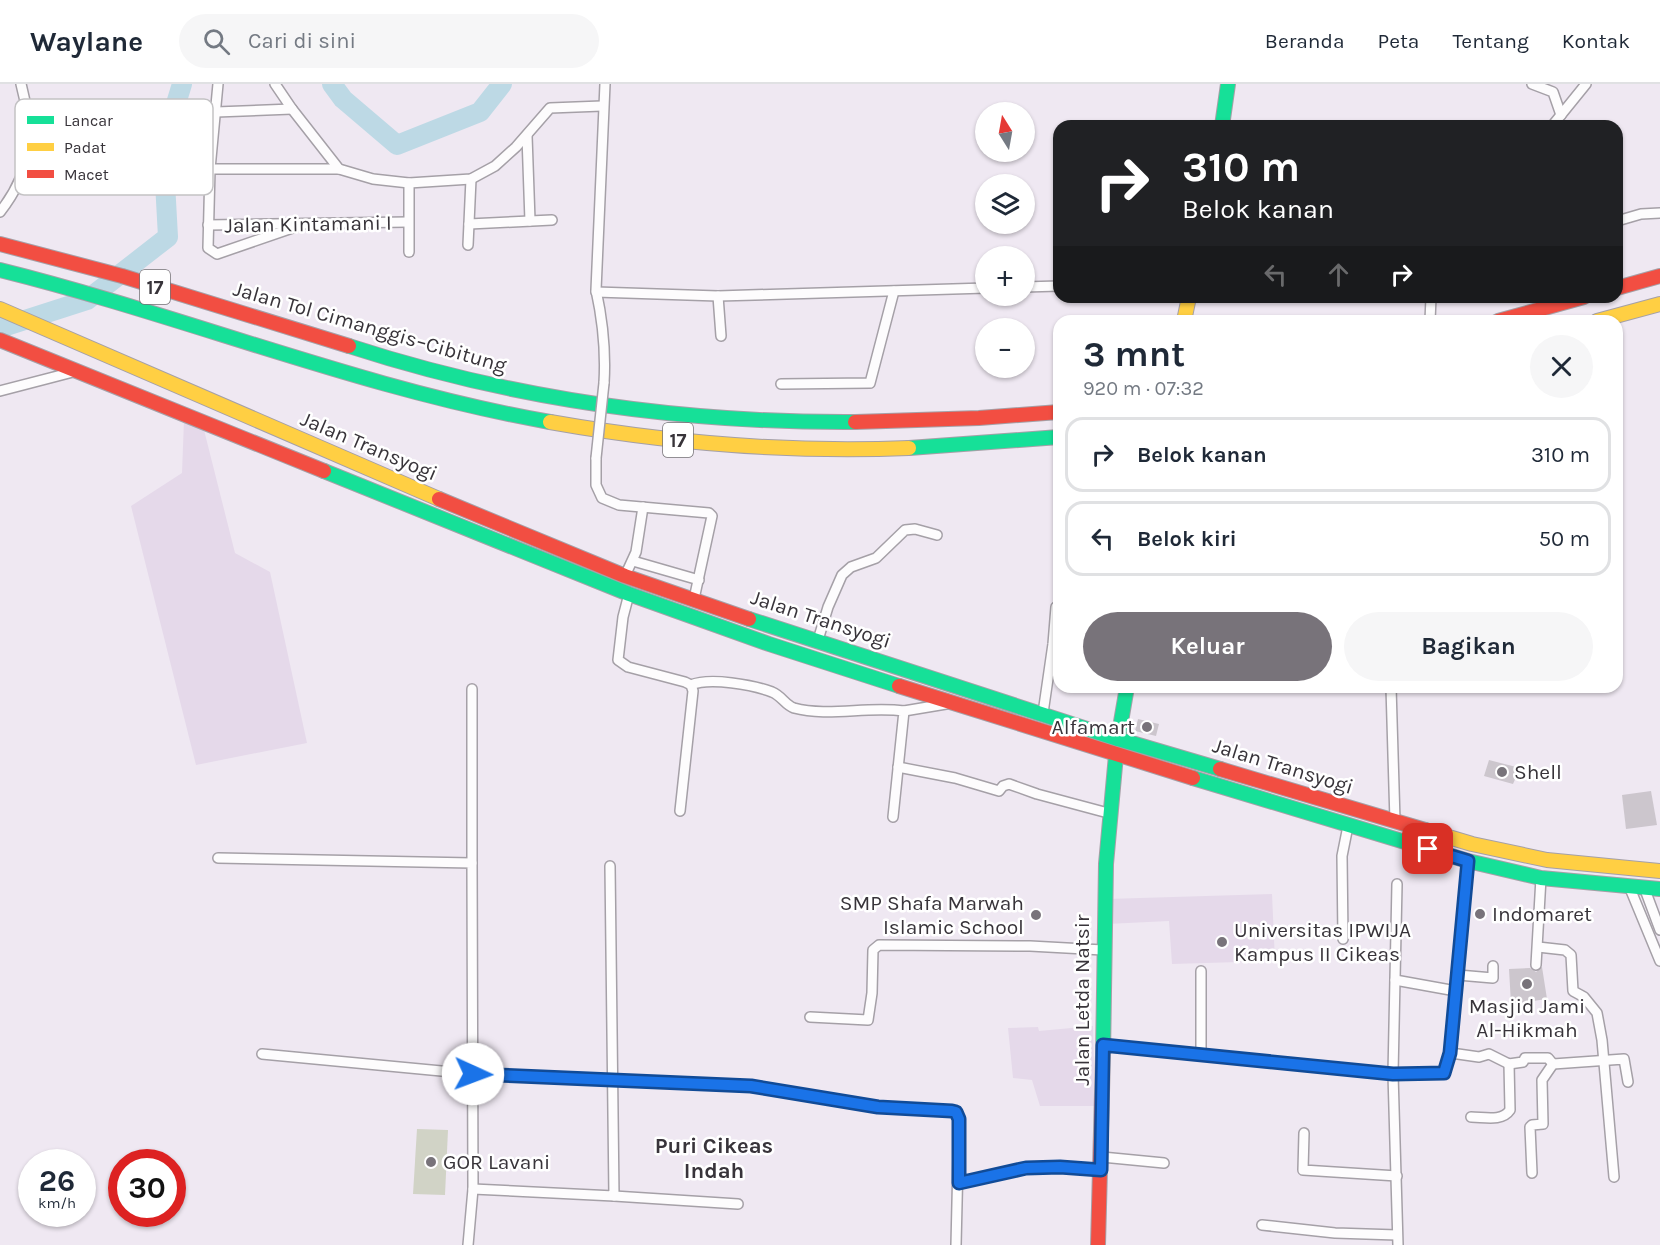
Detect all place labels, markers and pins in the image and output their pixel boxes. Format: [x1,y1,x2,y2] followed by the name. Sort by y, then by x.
[1052,715,1135,739] place label: Alfamart
[1140,720,1154,734] marker: Alfamart
[1514,760,1562,784] place label: Shell
[1495,765,1509,779] marker: Shell
[1402,823,1453,874] pin
[840,891,1024,939] place label: SMP Shafa Marwah Islamic School
[1492,902,1592,926] place label: Indomaret
[1473,907,1487,921] marker: Indomaret
[1029,908,1043,922] marker: SMP Shafa Marwah Islamic School
[1234,918,1411,966] place label: Universitas IPWIJA Kampus II Cikeas
[1215,935,1229,949] marker: Universitas IPWIJA Kampus II Cikeas
[1520,977,1534,991] marker: Masjid Jami Al-Hikmah
[1469,994,1585,1042] place label: Masjid Jami Al-Hikmah
[443,1150,550,1174] place label: GOR Lavani
[424,1155,438,1169] marker: GOR Lavani

